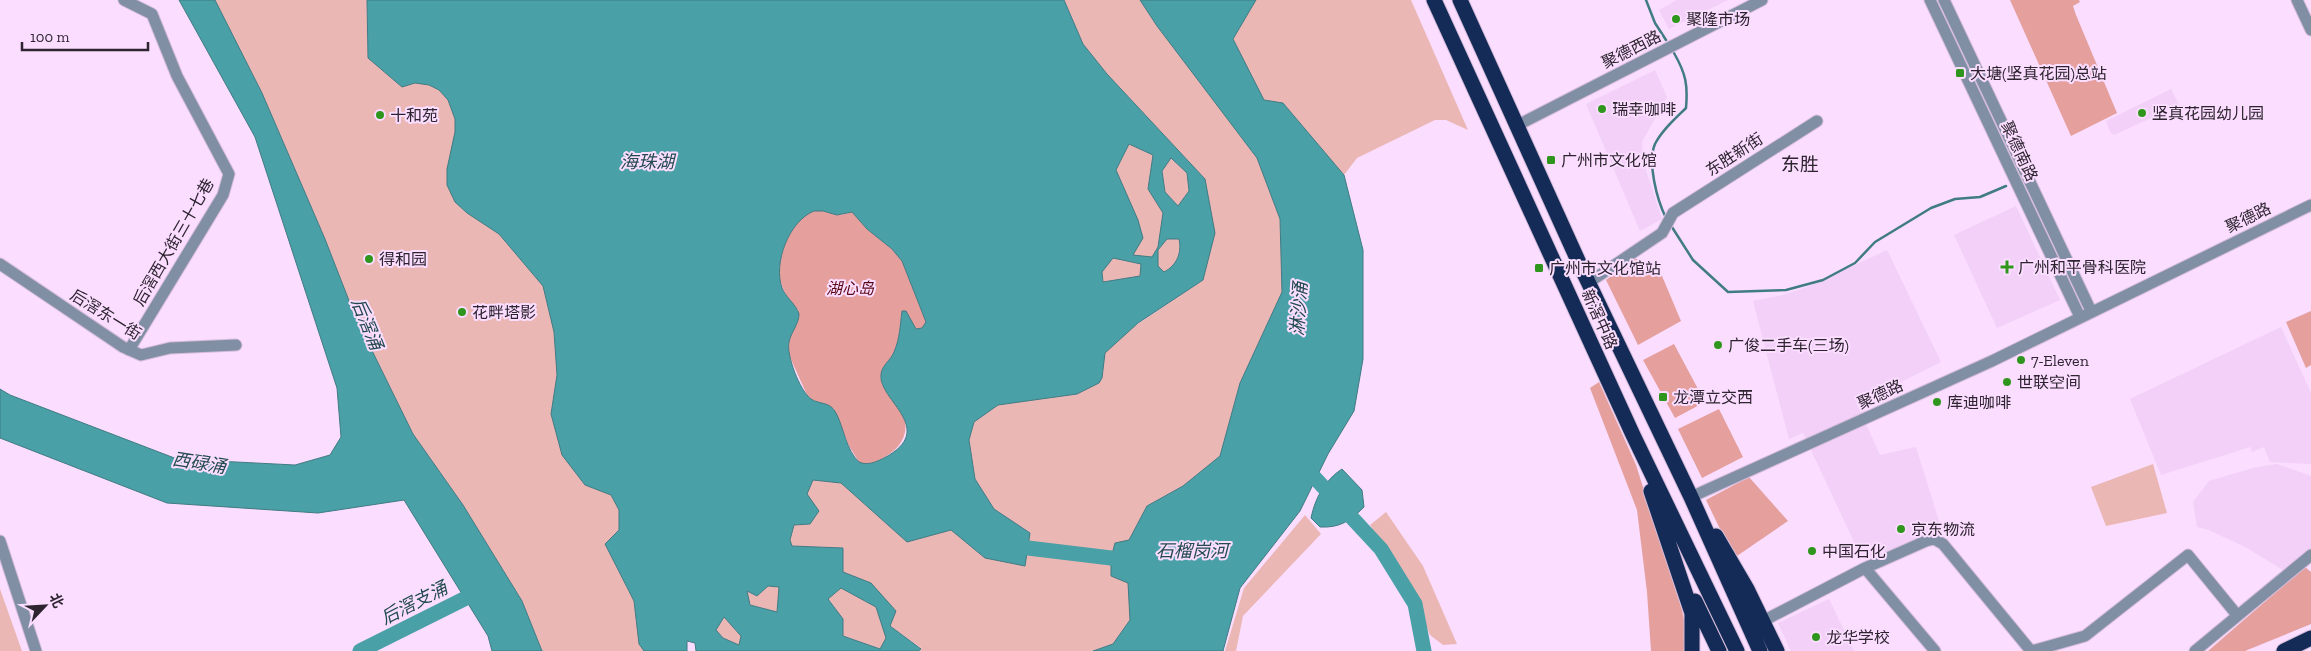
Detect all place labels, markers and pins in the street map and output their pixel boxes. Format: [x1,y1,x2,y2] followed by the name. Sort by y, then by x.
[1686,10,1750,29] place label: 聚隆市场
[1670,13,1682,25] marker: 聚隆市场
[1970,64,2107,83] place label: 大塘(坚真花园)总站
[1954,67,1966,79] marker: 大塘(坚真花园)总站
[1612,100,1676,119] place label: 瑞幸咖啡
[1596,103,1608,115] marker: 瑞幸咖啡
[2152,104,2264,123] place label: 坚真花园幼儿园
[390,106,438,125] place label: 十和苑
[2136,107,2148,119] marker: 坚真花园幼儿园
[374,109,386,121] marker: 十和苑
[1561,151,1657,170] place label: 广州市文化馆
[1545,154,1557,166] marker: 广州市文化馆
[379,250,427,269] place label: 得和园
[363,253,375,265] marker: 得和园
[2018,258,2146,277] place label: 广州和平骨科医院
[1549,259,1661,278] place label: 广州市文化馆站
[2000,260,2014,274] marker: 广州和平骨科医院
[1533,262,1545,274] marker: 广州市文化馆站
[472,303,536,322] place label: 花畔塔影
[456,306,468,318] marker: 花畔塔影
[1728,336,1849,355] place label: 广俊二手车(三场)
[1712,339,1724,351] marker: 广俊二手车(三场)
[2031,351,2090,370] place label: 7-Eleven
[2015,354,2027,366] marker: 7-Eleven
[2017,373,2081,392] place label: 世联空间
[2001,376,2013,388] marker: 世联空间
[1673,388,1753,407] place label: 龙潭立交西
[1657,391,1669,403] marker: 龙潭立交西
[1947,393,2011,412] place label: 库迪咖啡
[1931,396,1943,408] marker: 库迪咖啡
[1911,520,1975,539] place label: 京东物流
[1895,523,1907,535] marker: 京东物流
[1822,542,1886,561] place label: 中国石化
[1806,545,1818,557] marker: 中国石化
[1826,628,1890,647] place label: 龙华学校
[1810,631,1822,643] marker: 龙华学校

